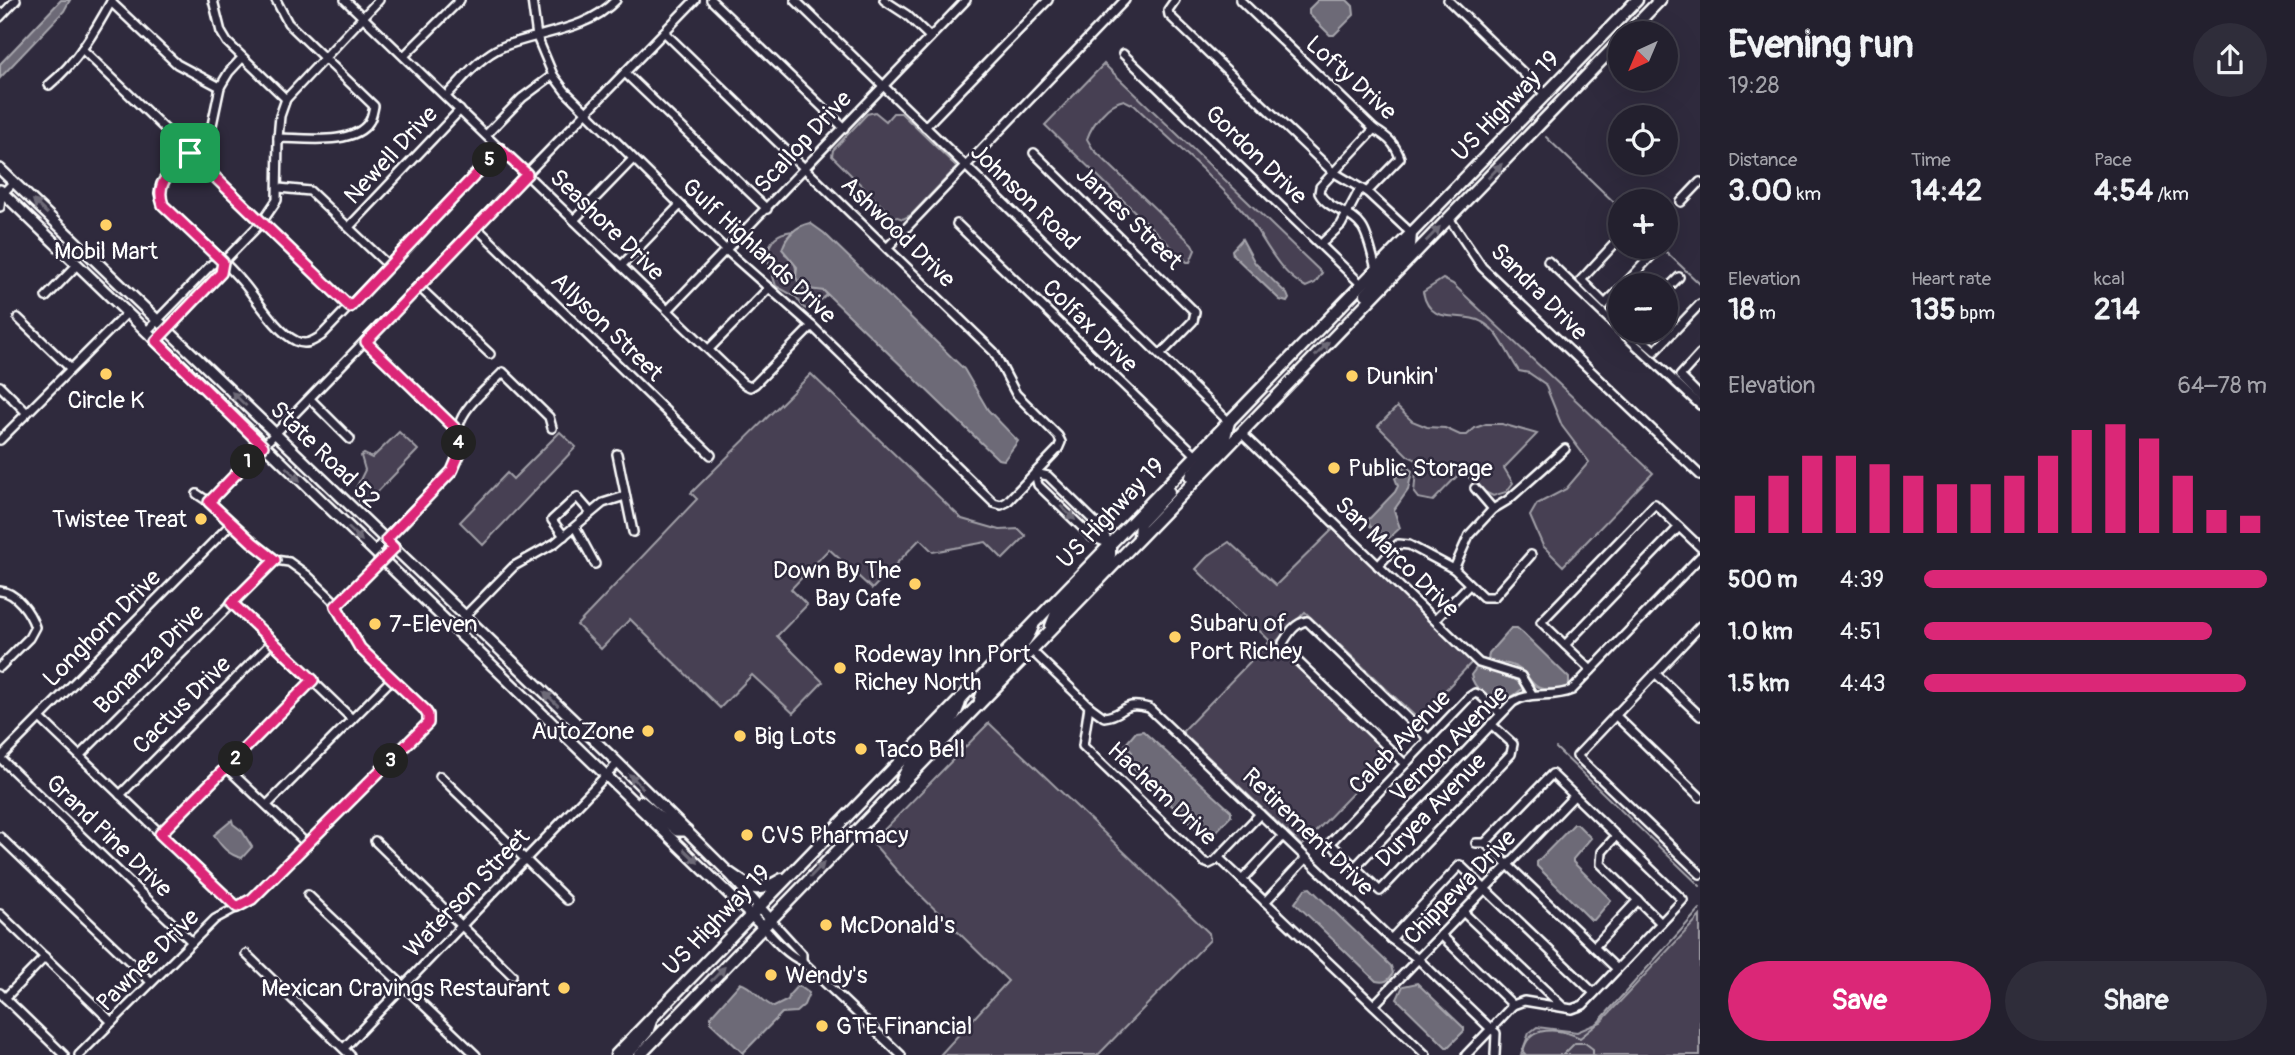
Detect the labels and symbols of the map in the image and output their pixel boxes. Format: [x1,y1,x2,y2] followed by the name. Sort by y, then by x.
[1608,21,1678,91] north arrow
[1299,30,1403,127] street label: Lofty Drive
[1446,45,1566,167] street label: US Highway 19
[748,85,858,199] street label: Scallop Drive
[1199,99,1313,211] street label: Gordon Drive
[338,100,444,210] street label: Newell Drive
[160,123,220,183] pin
[964,138,1086,256] street label: Johnson Road
[472,142,508,178] pin: 5
[1070,160,1189,276] street label: James Street
[544,163,671,287] street label: Seashore Drive
[1486,163,1502,180] one-way arrow
[835,170,961,294] street label: Ashwood Drive
[676,172,842,330] street label: Gulf Highlands Drive
[31,199,48,216] one-way arrow
[98,217,114,233] marker: Mobil Mart
[1425,226,1441,243] one-way arrow
[54,237,158,266] place label: Mobil Mart
[1484,237,1594,347] street label: Sandra Drive
[545,266,669,388] street label: Allyson Street
[1036,273,1144,379] street label: Colfax Drive
[1313,340,1330,357] one-way arrow
[1366,362,1439,391] place label: Dunkin'
[98,366,114,382] marker: Circle K
[1344,368,1360,384] marker: Dunkin'
[67,386,145,415] place label: Circle K
[231,391,248,407] one-way arrow
[264,395,386,515] street label: State Road 52
[442,426,476,460] pin: 4
[230,444,266,480] pin: 1
[1051,452,1171,574] street label: US Highway 19
[1348,454,1493,483] place label: Public Storage
[1326,460,1342,476] marker: Public Storage
[284,466,301,483] one-way arrow
[1329,490,1465,624] street label: San Marco Drive
[52,505,187,534] place label: Twistee Treat
[1059,505,1076,522] one-way arrow
[193,511,209,527] marker: Twistee Treat
[346,525,363,541] one-way arrow
[773,556,901,613] place label: Down By The Bay Cafe
[37,563,167,693] street label: Longhorn Drive
[907,576,923,592] marker: Down By The Bay Cafe
[88,598,210,720] street label: Bonanza Drive
[1189,609,1302,666] place label: Subaru of Port Richey
[389,610,478,639] place label: 7-Eleven
[367,616,383,632] marker: 7-Eleven
[1167,629,1183,645] marker: Subaru of Port Richey
[854,640,1031,697] place label: Rodeway Inn Port Richey North
[127,650,237,760] street label: Cactus Drive
[832,660,848,676] marker: Rodeway Inn Port Richey North
[1384,679,1514,809] street label: Vernon Avenue
[1343,684,1457,800] street label: Caleb Avenue
[543,692,560,708] one-way arrow
[531,717,634,746] place label: AutoZone
[754,722,836,751] place label: Big Lots
[640,723,656,739] marker: AutoZone
[732,728,748,744] marker: Big Lots
[875,735,965,764] place label: Taco Bell
[1101,736,1223,852] street label: Hachem Drive
[853,741,869,757] marker: Taco Bell
[218,742,254,776] pin: 2
[374,744,408,778] pin: 3
[1369,747,1493,873] street label: Duryea Avenue
[1236,762,1380,902] street label: Retirement Drive
[40,768,178,904] street label: Grand Pine Drive
[628,774,645,790] one-way arrow
[761,821,909,850] place label: CVS Pharmacy
[398,822,536,964] street label: Waterson Street
[1398,823,1522,951] street label: Chippewa Drive
[739,827,755,843] marker: CVS Pharmacy
[682,848,699,864] one-way arrow
[657,859,777,981] street label: US Highway 19
[809,862,825,879] one-way arrow
[91,902,206,1017] street label: Pawnee Drive
[840,911,955,940] place label: McDonald's
[818,917,834,933] marker: McDonald's
[785,961,868,990] place label: Wendy's
[709,966,725,983] one-way arrow
[763,967,779,983] marker: Wendy's
[261,974,550,1003] place label: Mexican Cravings Restaurant
[556,980,572,996] marker: Mexican Cravings Restaurant
[836,1012,972,1041] place label: GTE Financial
[814,1018,830,1034] marker: GTE Financial

